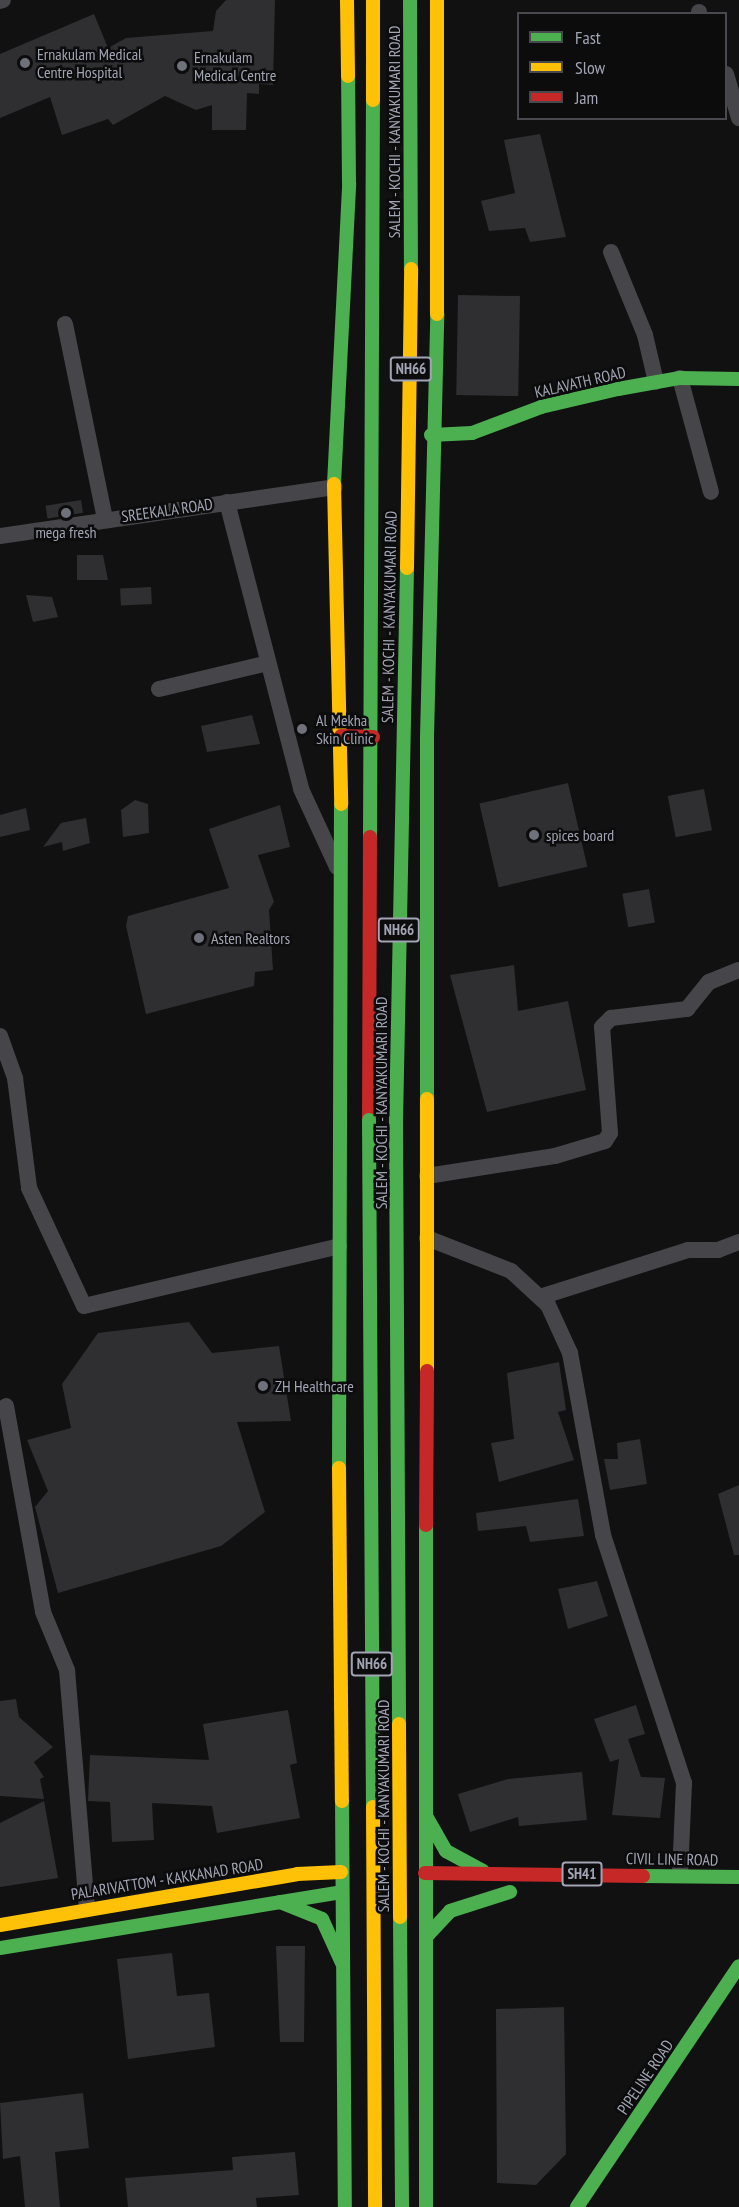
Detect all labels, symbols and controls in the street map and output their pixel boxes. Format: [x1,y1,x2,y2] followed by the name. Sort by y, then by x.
[517,12,727,120] legend
[384,24,404,240] street label: SALEM - KOCHI - KANYAKUMARI ROAD
[575,26,601,49] text: Fast
[37,44,142,82] place label: Ernakulam Medical Centre Hospital
[194,47,276,85] place label: Ernakulam Medical Centre
[18,56,32,70] marker: Ernakulam Medical Centre Hospital
[575,56,605,79] text: Slow
[175,59,189,73] marker: Ernakulam Medical Centre
[575,86,598,109] text: Jam
[388,357,434,381] road number: NH66
[533,362,627,402] street label: KALAVATH ROAD
[120,494,214,526] street label: SREEKALA ROAD
[59,506,73,520] marker: mega fresh
[378,509,400,725] street label: SALEM - KOCHI - KANYAKUMARI ROAD
[35,522,97,542] place label: mega fresh
[316,710,374,748] place label: Al Mekha Skin Clinic
[293,720,311,738] marker: Al Mekha Skin Clinic
[546,825,614,845] place label: spices board
[527,828,541,842] marker: spices board
[376,918,422,942] road number: NH66
[211,928,290,948] place label: Asten Realtors
[192,931,206,945] marker: Asten Realtors
[371,995,391,1211] street label: SALEM - KOCHI - KANYAKUMARI ROAD
[275,1376,354,1396] place label: ZH Healthcare
[256,1379,270,1393] marker: ZH Healthcare
[350,1652,394,1676] road number: NH66
[373,1698,393,1914] street label: SALEM - KOCHI - KANYAKUMARI ROAD
[625,1849,719,1869] street label: CIVIL LINE ROAD
[69,1854,265,1904] street label: PALARIVATTOM - KAKKANAD ROAD
[561,1862,603,1886] road number: SH41
[613,2036,677,2118] street label: PIPELINE ROAD

